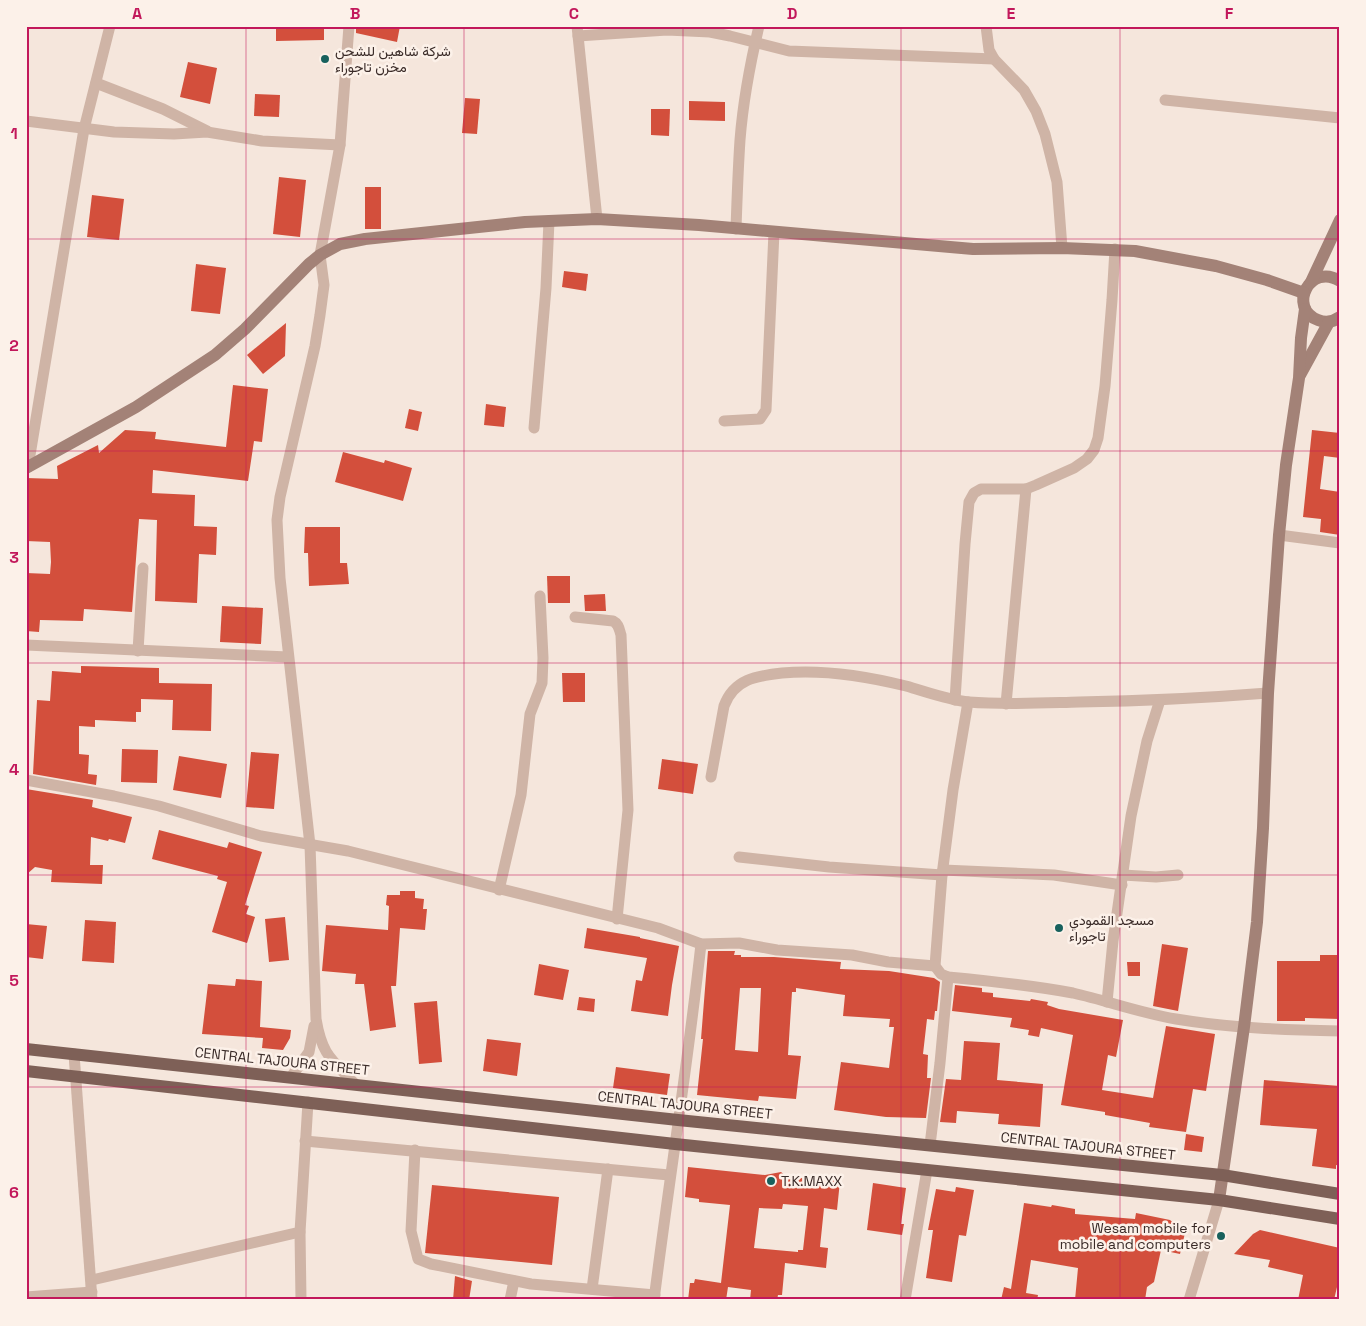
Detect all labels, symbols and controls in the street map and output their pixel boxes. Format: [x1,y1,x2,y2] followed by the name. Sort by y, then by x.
[132,3,142,24] text: A
[350,3,360,24] text: B
[569,3,579,24] text: C
[787,3,797,24] text: D
[1007,3,1016,24] text: E
[1225,3,1234,24] text: F
[335,42,451,76] place label: شركة شاهين للشحن مخزن تاجوراء
[319,53,331,65] marker: شركة شاهين للشحن مخزن تاجوراء
[10,123,18,144] text: 1
[9,335,19,356] text: 2
[9,547,19,568] text: 3
[9,759,19,780] text: 4
[1069,911,1154,945] place label: مسجد القمودي تاجوراء
[1053,922,1065,934] marker: مسجد القمودي تاجوراء
[9,970,19,991] text: 5
[194,1043,370,1079] street label: CENTRAL TAJOURA STREET
[597,1087,773,1123] street label: CENTRAL TAJOURA STREET
[1000,1128,1176,1164] street label: CENTRAL TAJOURA STREET
[781,1172,842,1190] place label: T.K.MAXX
[765,1175,777,1187] marker: T.K.MAXX
[9,1182,19,1203] text: 6
[1060,1219,1211,1253] place label: Wesam mobile for mobile and computers
[1215,1230,1227,1242] marker: Wesam mobile for mobile and computers

